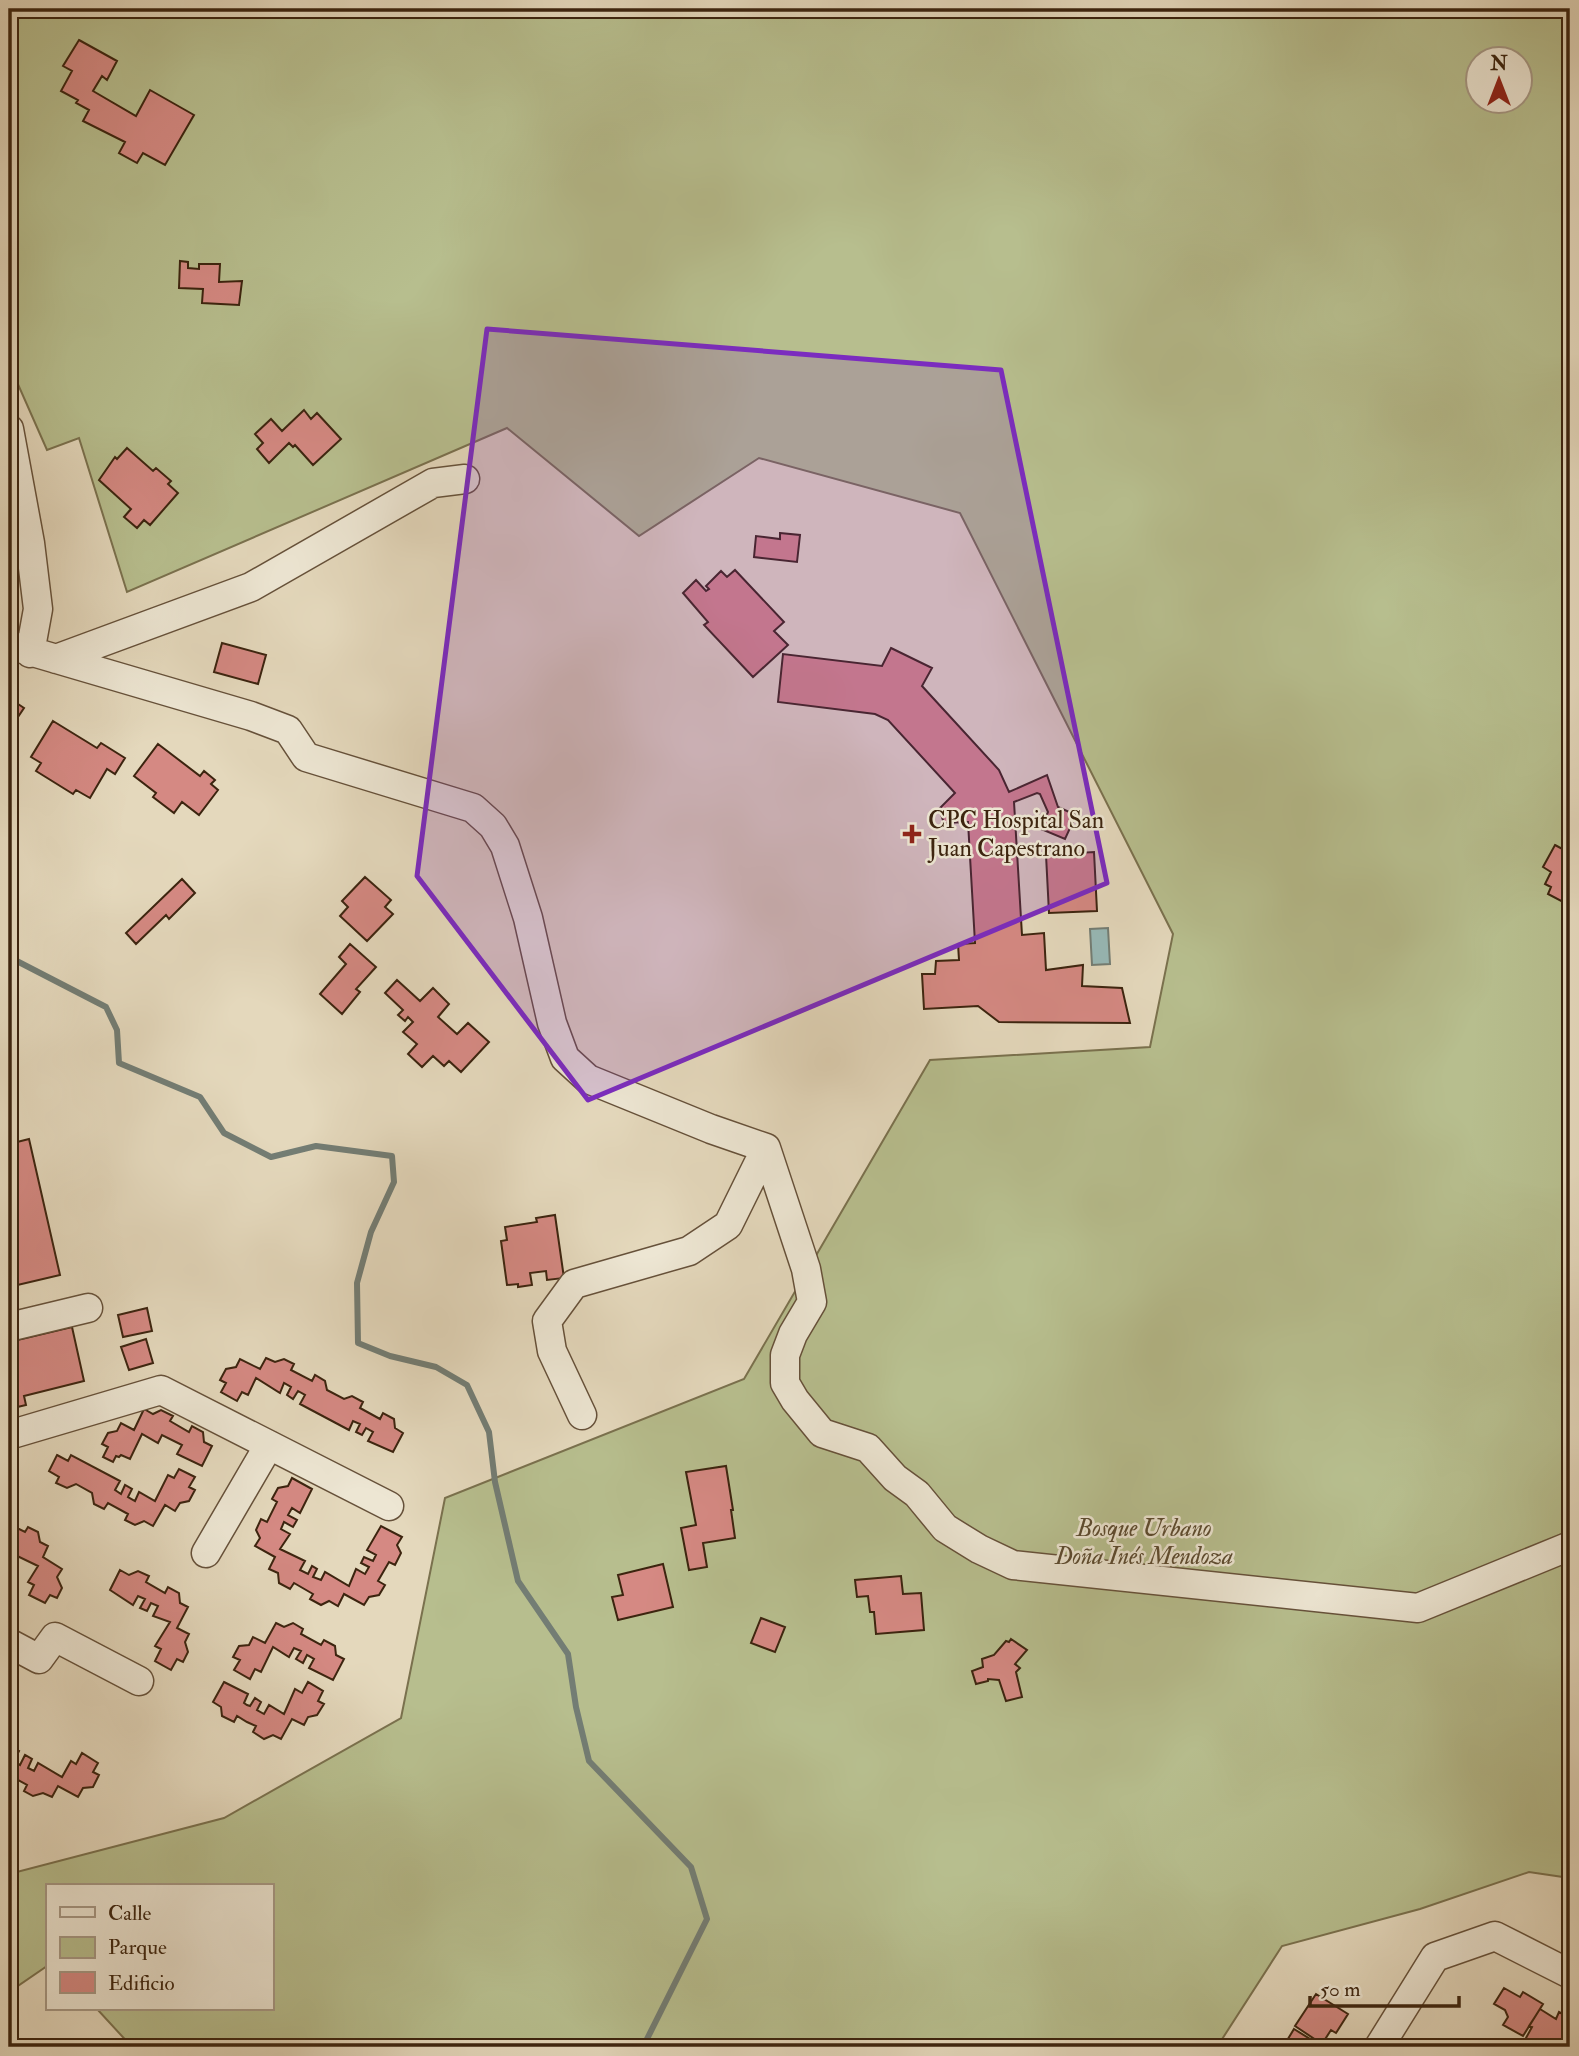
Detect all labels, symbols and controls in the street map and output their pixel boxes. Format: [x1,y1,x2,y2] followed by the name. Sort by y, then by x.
[1464,46,1534,116] north arrow
[1489,52,1508,76] text: N
[927,805,1104,864] place label: CPC Hospital San Juan Capestrano
[902,824,922,844] marker: CPC Hospital San Juan Capestrano
[1054,1513,1233,1572] park label: Bosque Urbano Doña Inés Mendoza
[46,1884,273,2010] legend
[108,1900,152,1927] text: Calle
[108,1934,167,1961] text: Parque
[1310,1965,1458,2009] scale bar
[108,1970,175,1997] text: Edificio
[1320,1976,1361,2003] text: 50 m

